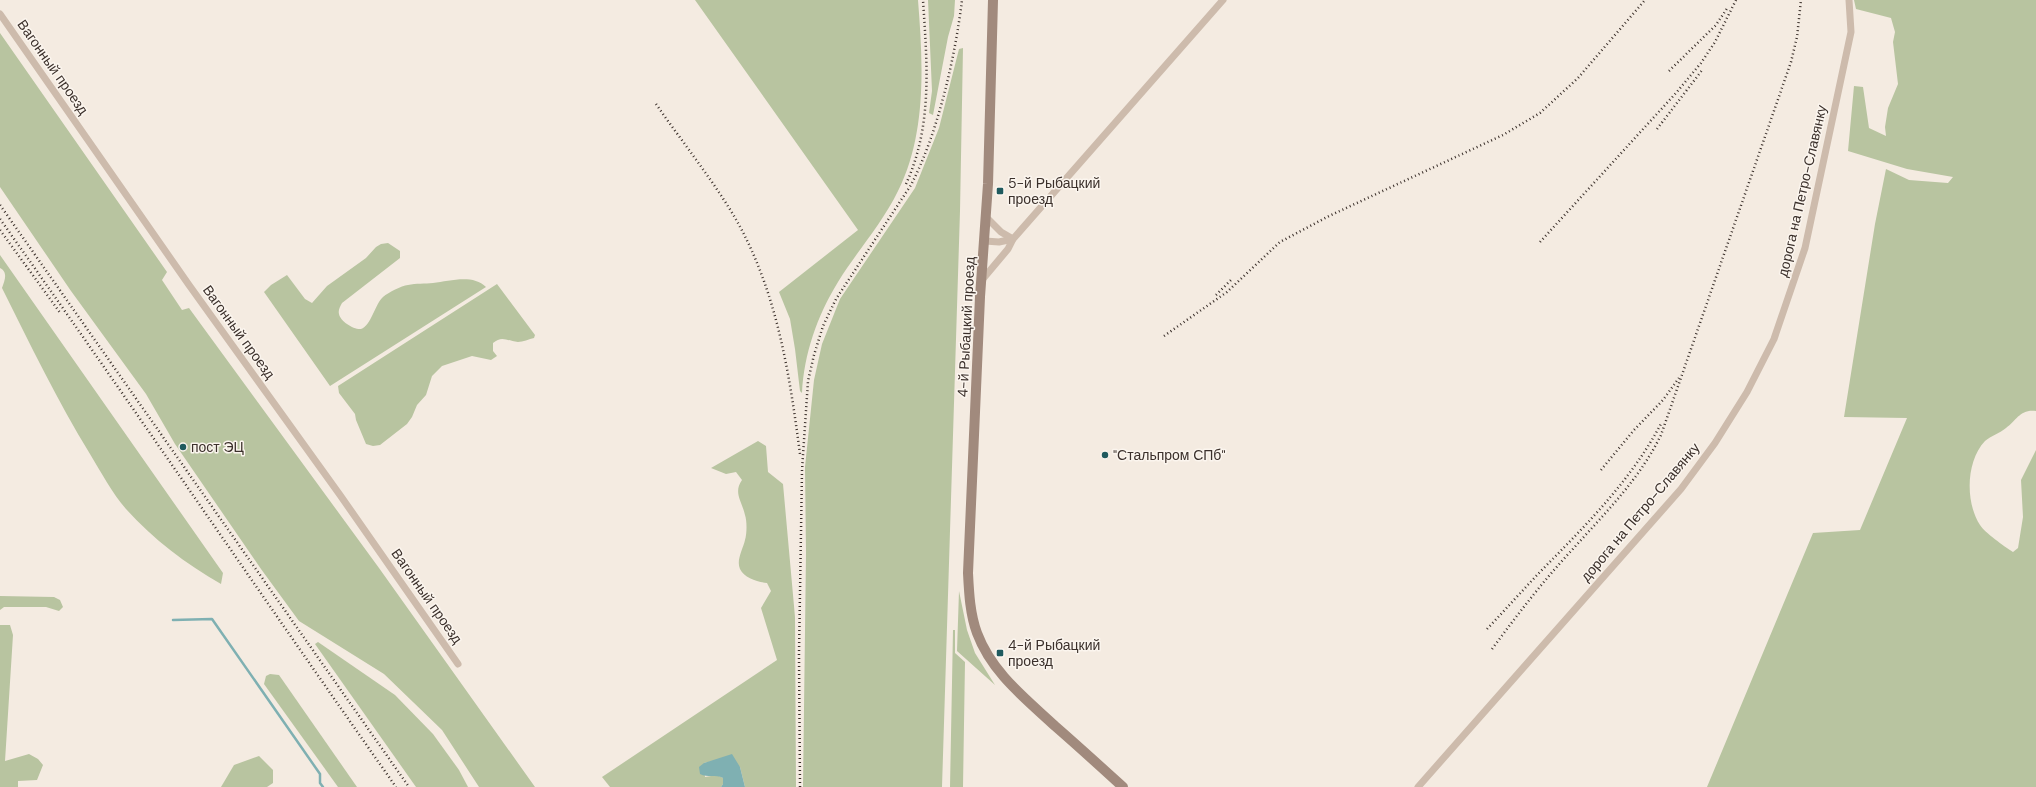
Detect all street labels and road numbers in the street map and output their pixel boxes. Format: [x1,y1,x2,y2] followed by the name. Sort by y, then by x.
[14,16,92,118] street label: Вагонный проезд
[1773,103,1831,279] street label: дорога на Петро-Славянку
[953,256,979,398] street label: 4-й Рыбацкий проезд
[199,282,279,382] street label: Вагонный проезд
[1577,439,1703,585] street label: дорога на Петро-Славянку
[388,545,466,647] street label: Вагонный проезд

